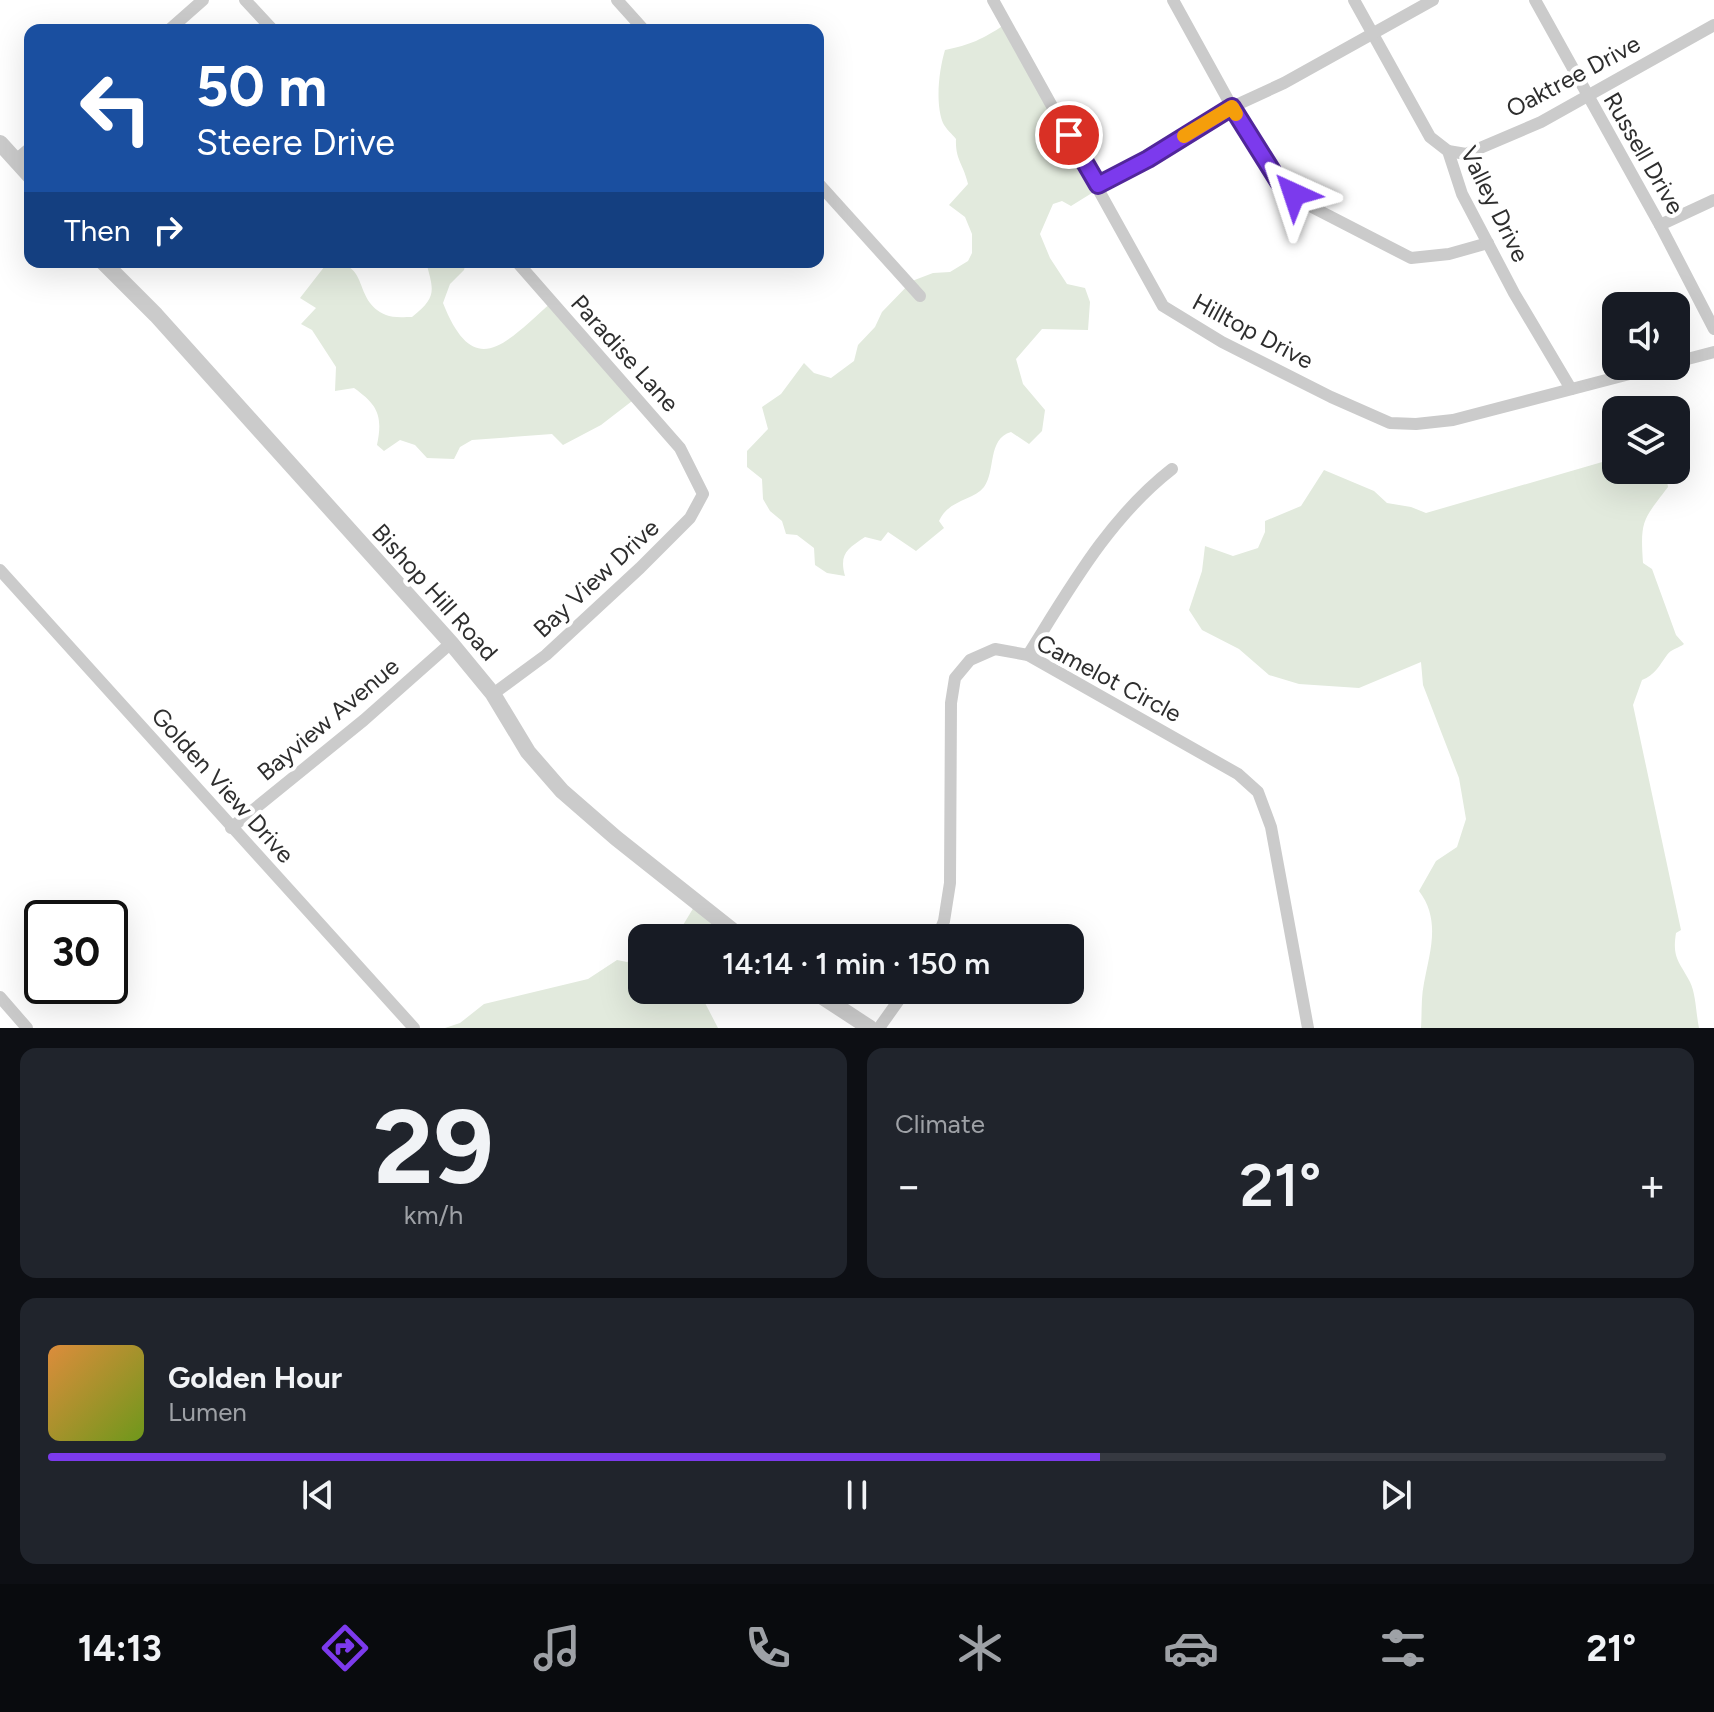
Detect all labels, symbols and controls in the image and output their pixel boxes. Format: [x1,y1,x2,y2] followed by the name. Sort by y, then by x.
[1501,29,1645,123] street label: Oaktree Drive
[196,53,327,120] text: 50 m
[64,56,168,160] icon: left
[1597,87,1691,219] street label: Russell Drive
[1035,101,1103,169] pin
[1047,113,1091,157] icon: arrive
[196,121,395,164] text: Steere Drive
[1455,141,1535,267] street label: Valley Drive
[1252,152,1336,236] position arrow
[146,208,190,252] icon: right
[64,212,130,249] text: Then
[1188,287,1318,375] street label: Hilltop Drive
[565,289,685,417] street label: Paradise Lane
[1602,292,1690,484] map controls
[1602,292,1690,380] button: sound
[1602,396,1690,484] button: layers
[527,513,665,643] street label: Bay View Drive
[366,518,504,666] street label: Bishop Hill Road
[1032,628,1186,728] street label: Camelot Circle
[251,651,405,787] street label: Bayview Avenue
[146,701,300,869] street label: Golden View Drive
[24,900,128,1004] speed limit sign: 30
[722,945,990,982] text: 14:14 · 1 min · 150 m
[373,1084,494,1209] text: 29
[895,1108,985,1140] text: Climate
[1240,1149,1321,1221] text: 21°
[895,1159,922,1212] text: −
[1639,1159,1666,1212] text: +
[404,1199,463,1231] text: km/h
[168,1359,342,1396] text: Golden Hour
[168,1396,247,1428] text: Lumen
[296,1473,340,1517] icon: previous
[835,1473,879,1517] icon: pause
[1374,1473,1418,1517] icon: next
[317,1620,373,1676] icon: directions
[529,1620,585,1676] icon: music
[740,1620,796,1676] icon: phone
[952,1620,1008,1676] icon: climate
[1163,1620,1219,1676] icon: car
[1375,1620,1431,1676] icon: filters
[78,1627,162,1670] text: 14:13
[1587,1627,1636,1670] text: 21°

